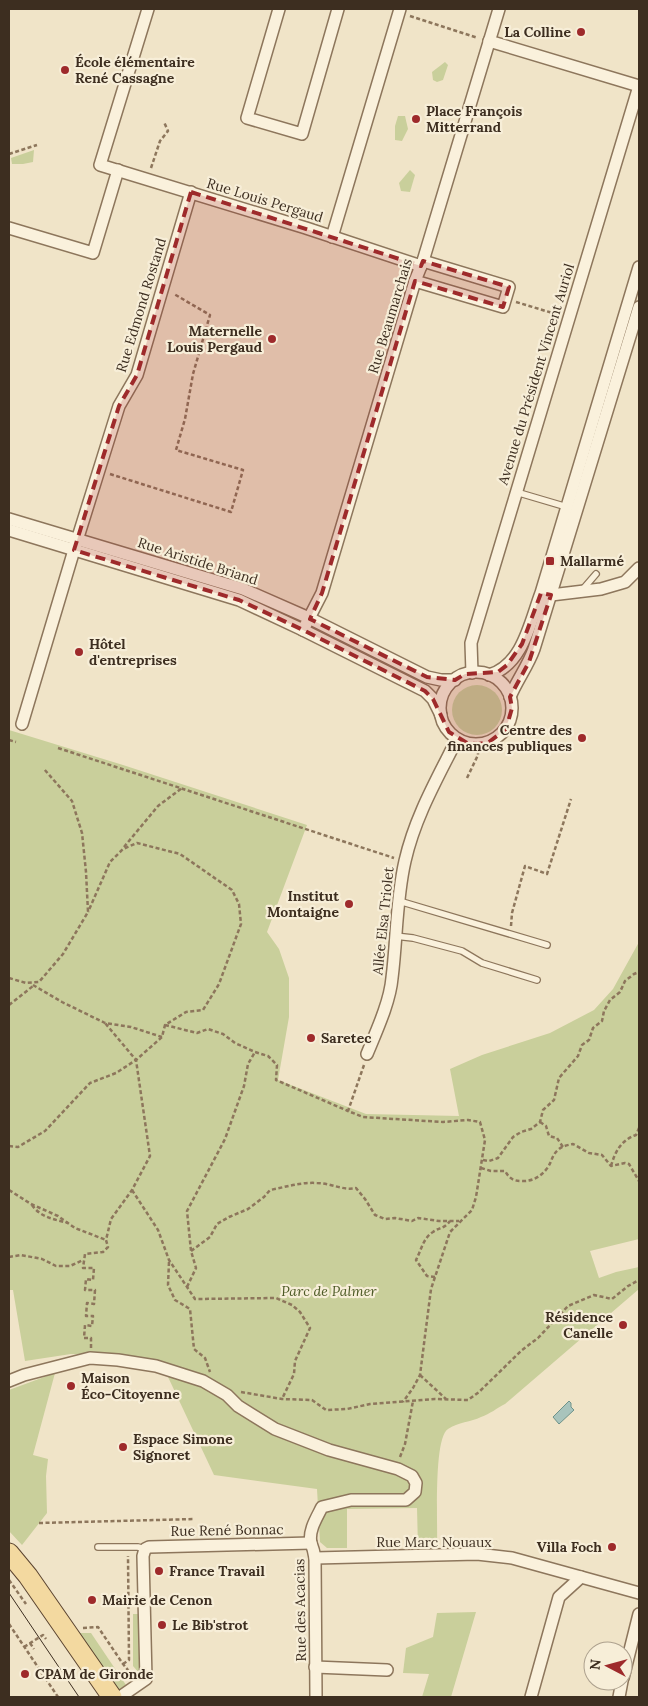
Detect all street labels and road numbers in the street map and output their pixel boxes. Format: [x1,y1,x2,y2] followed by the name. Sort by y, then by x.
[205,174,325,226] street label: Rue Louis Pergaud
[112,236,170,374] street label: Rue Edmond Rostand
[364,256,416,376] street label: Rue Beaumarchais
[493,261,578,488] street label: Avenue du Président Vincent Auriol
[136,533,260,589] street label: Rue Aristide Briand
[368,865,398,977] street label: Allée Elsa Triolet
[170,1520,284,1540] street label: Rue René Bonnac
[376,1533,492,1551] street label: Rue Marc Nouaux
[290,1558,310,1662] street label: Rue des Acacias

